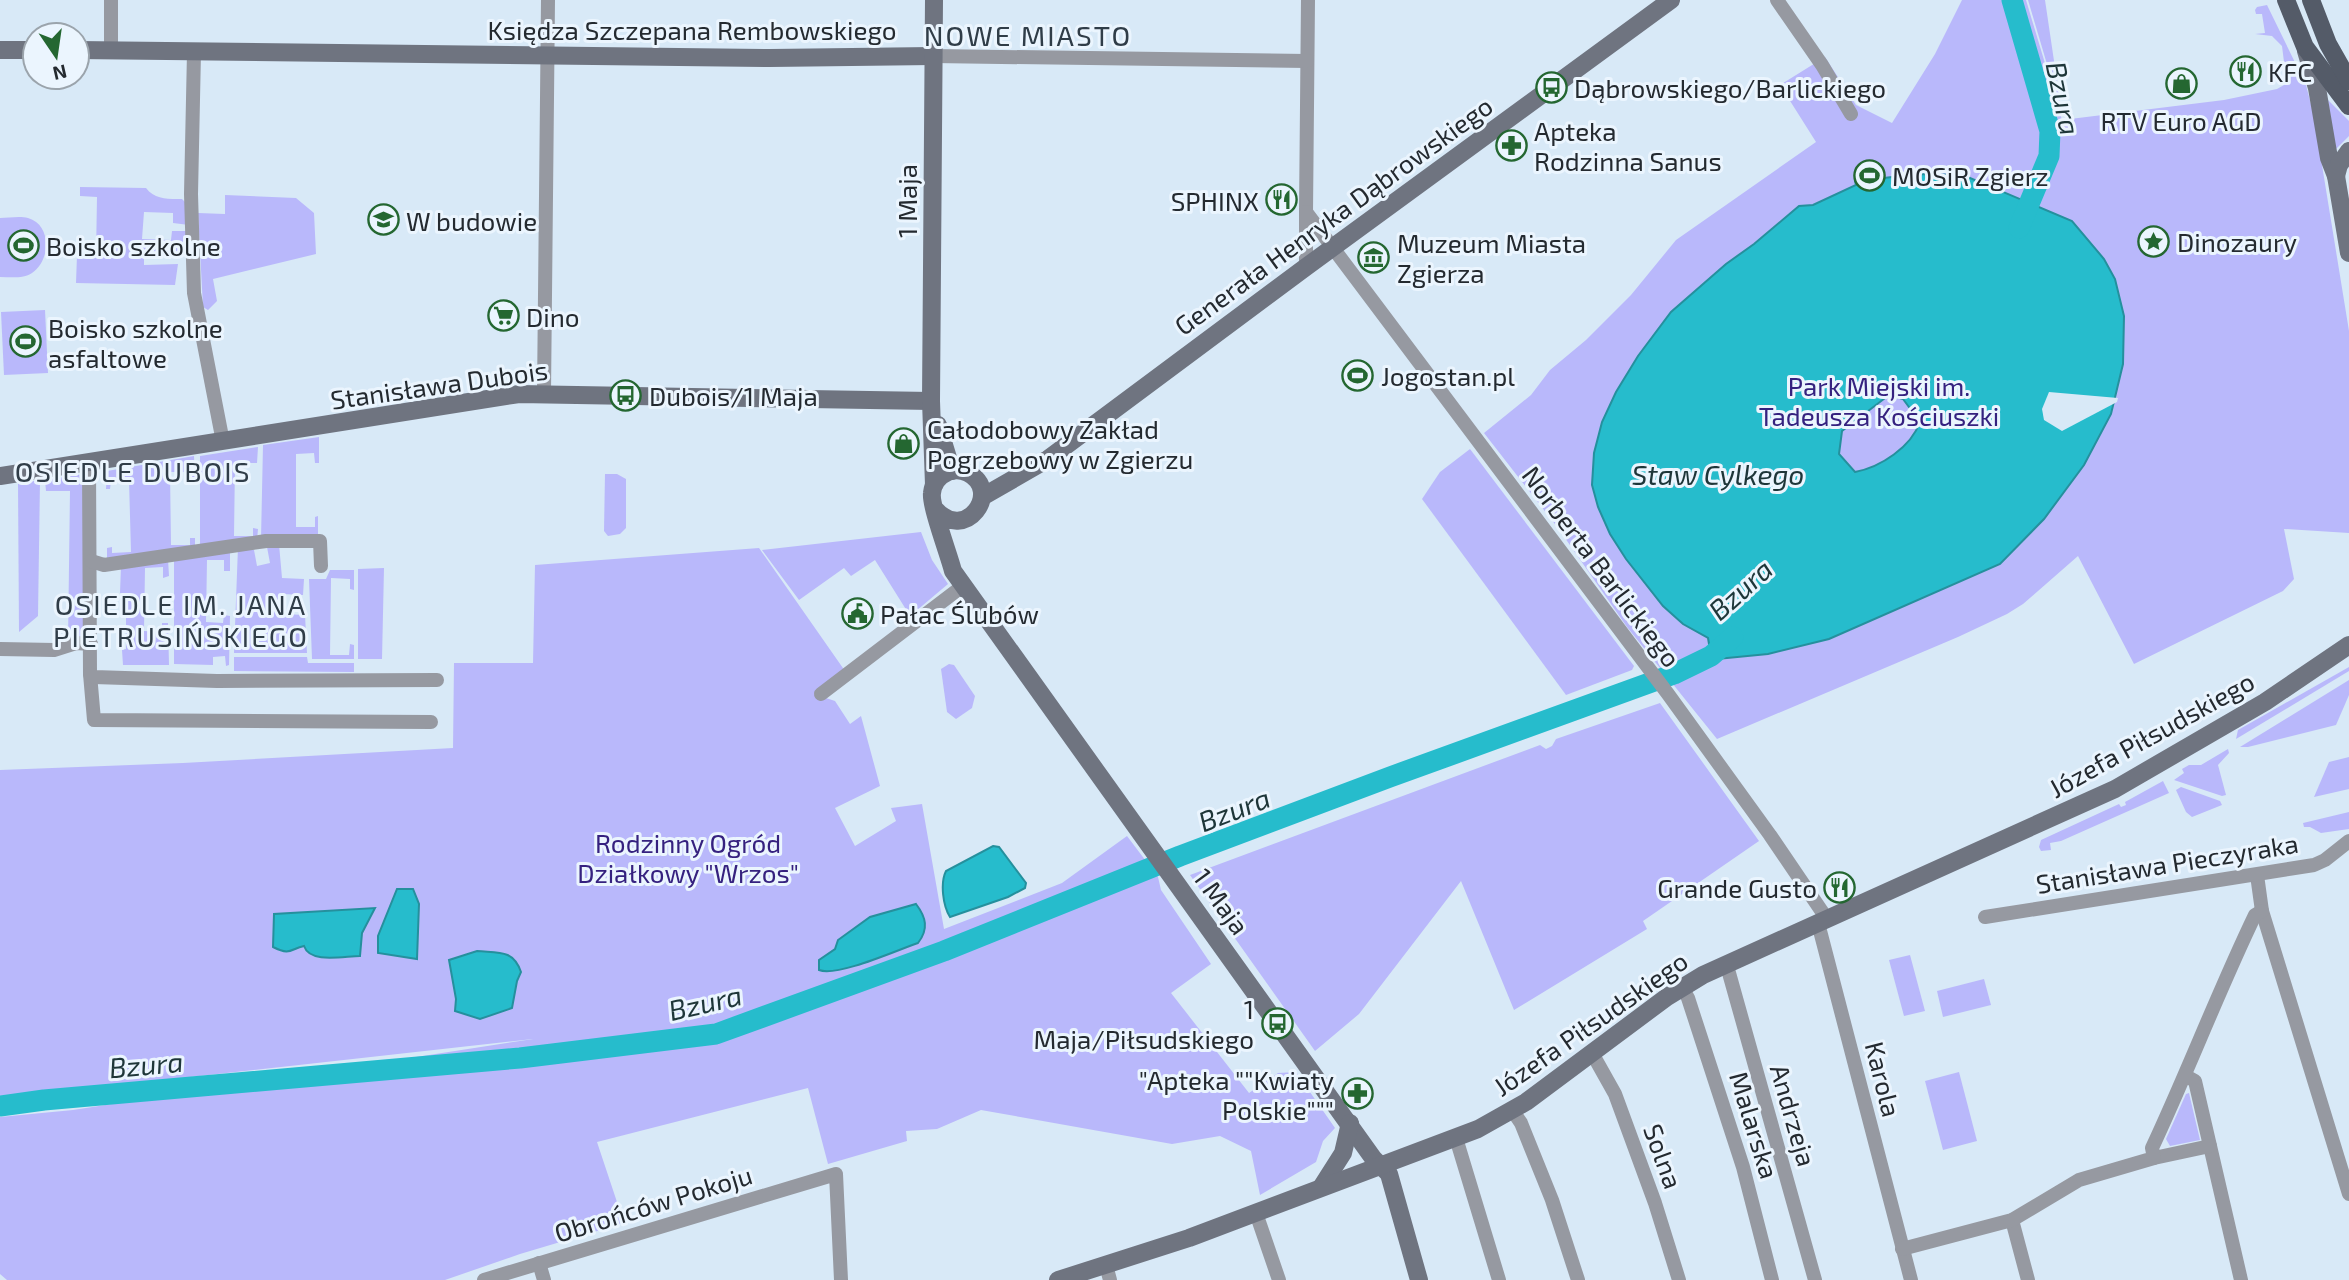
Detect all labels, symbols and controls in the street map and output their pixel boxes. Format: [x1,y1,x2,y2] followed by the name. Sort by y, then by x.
[487,14,897,45] street label: Księdza Szczepana Rembowskiego
[924,18,1132,52] district label: NOWE MIASTO
[21,21,91,91] north arrow
[2228,54,2262,88] restaurant icon: KFC
[2268,56,2312,87] place label: KFC
[2040,58,2088,138] water label: Bzura
[51,60,69,86] text: N
[2164,67,2198,101] shop icon: RTV Euro AGD
[1534,70,1568,104] bus stop icon: Dąbrowskiego/Barlickiego
[1574,72,1886,103] place label: Dąbrowskiego/Barlickiego
[1168,89,1498,341] street label: Generała Henryka Dąbrowskiego
[2101,105,2261,136] place label: RTV Euro AGD
[1534,115,1722,176] place label: Apteka Rodzinna Sanus
[1494,128,1528,162] pharmacy icon: Apteka Rodzinna Sanus
[1852,158,1886,192] sports icon: MOSiR Zgierz
[1892,160,2048,191] place label: MOSiR Zgierz
[891,164,922,238] street label: 1 Maja
[1265,183,1299,217] restaurant icon: SPHINX
[1171,185,1259,216] place label: SPHINX
[366,203,400,237] school or university icon: W budowie
[406,205,537,236] place label: W budowie
[2137,224,2171,258] place icon: Dinozaury
[2177,226,2297,257] place label: Dinozaury
[1397,227,1586,288] place label: Muzeum Miasta Zgierza
[6,228,40,262] sports icon: Boisko szkolne
[46,230,221,261] place label: Boisko szkolne
[1357,240,1391,274] museum icon: Muzeum Miasta Zgierza
[486,299,520,333] supermarket icon: Dino
[526,301,580,332] place label: Dino
[48,312,223,373] place label: Boisko szkolne asfaltowe
[8,325,42,359] sports icon: Boisko szkolne asfaltowe
[328,353,550,415] street label: Stanisława Dubois
[1341,358,1375,392] sports icon: Jogostan.pl
[1381,360,1515,391] place label: Jogostan.pl
[1759,370,1999,431] park label: Park Miejski im. Tadeusza Kościuszki
[609,378,643,412] bus stop icon: Dubois/1 Maja
[649,380,818,411] place label: Dubois/1 Maja
[927,413,1193,474] place label: Całodobowy Zakład Pogrzebowy w Zgierzu
[887,426,921,460] shop icon: Całodobowy Zakład Pogrzebowy w Zgierzu
[15,454,251,488] district label: OSIEDLE DUBOIS
[1632,457,1804,491] water label: Staw Cylkego
[1516,460,1688,672] street label: Norberta Barlickiego
[1701,552,1779,626] water label: Bzura
[53,587,309,653] district label: OSIEDLE IM. JANA PIETRUSIŃSKIEGO
[840,596,874,630] public building icon: Pałac Ślubów
[880,598,1039,629] place label: Pałac Ślubów
[2043,665,2259,803] street label: Józefa Piłsudskiego
[1193,780,1275,838] water label: Bzura
[577,827,799,888] park label: Rodzinny Ogród Działkowy "Wrzos"
[2034,827,2300,899] street label: Stanisława Pieczyraka
[1188,862,1256,940] street label: 1 Maja
[1823,870,1857,904] restaurant icon: Grande Gusto
[1657,872,1817,903] place label: Grande Gusto
[1487,944,1693,1102] street label: Józefa Piłsudskiego
[665,977,745,1027] water label: Bzura
[1033,993,1254,1054] place label: 1 Maja/Piłsudskiego
[1260,1006,1294,1040] bus stop icon: 1 Maja/Piłsudskiego
[1860,1038,1908,1120] street label: Karola
[108,1044,184,1084] water label: Bzura
[1765,1060,1823,1170] street label: Andrzeja
[1139,1064,1334,1125] place label: "Apteka ""Kwiaty Polskie"""
[1724,1068,1786,1182] street label: Malarska
[1340,1077,1374,1111] pharmacy icon: "Apteka ""Kwiaty Polskie"""
[1638,1119,1690,1193] street label: Solna
[550,1158,756,1248] street label: Obrońców Pokoju

